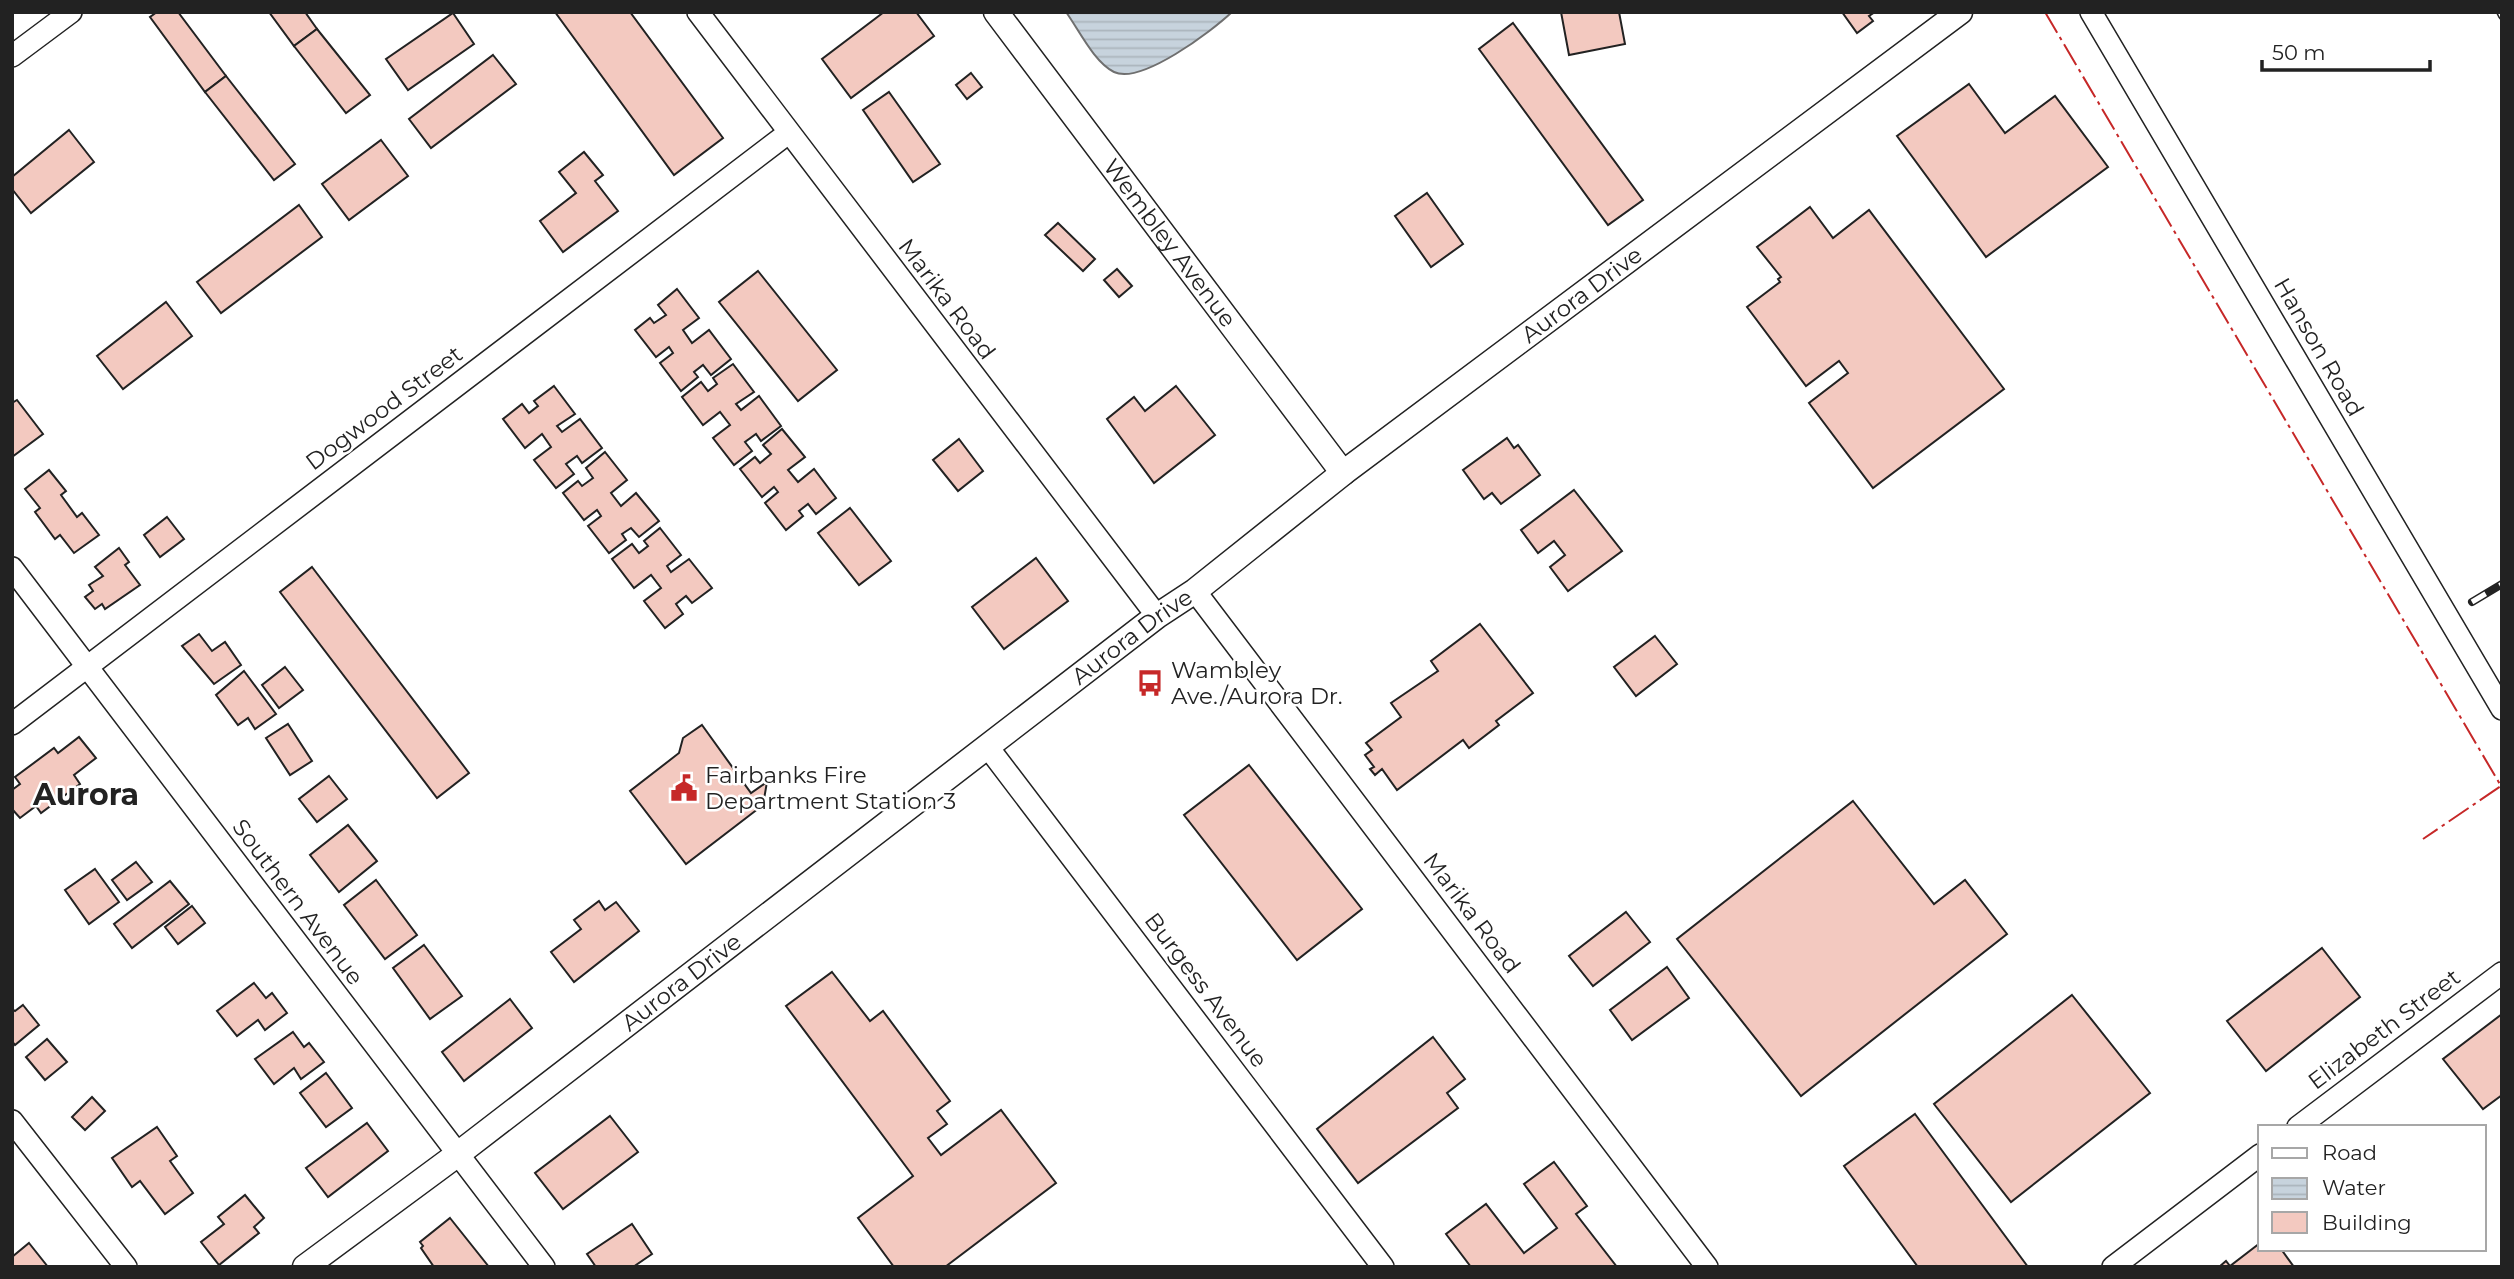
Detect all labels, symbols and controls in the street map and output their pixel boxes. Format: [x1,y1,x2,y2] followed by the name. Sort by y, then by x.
[2262,28,2430,72] scale bar
[2272,40,2326,65] text: 50 m
[1097,153,1242,333] street label: Wembley Avenue
[892,233,1002,365] street label: Marika Road
[1516,241,1647,349] street label: Aurora Drive
[2268,273,2370,421] street label: Hanson Road
[300,340,468,476] street label: Dogwood Street
[1066,583,1198,690] street label: Aurora Drive
[1171,656,1343,710] place label: Wambley Ave./Aurora Dr.
[1135,668,1165,698] bus stop icon: Wambley Ave./Aurora Dr.
[705,761,956,815] place label: Fairbanks Fire Department Station 3
[669,773,699,803] public building icon: Fairbanks Fire Department Station 3
[32,776,139,813] district label: Aurora
[227,814,369,990] street label: Southern Avenue
[1417,847,1527,979] street label: Marika Road
[1139,907,1273,1073] street label: Burgess Avenue
[616,927,747,1037] street label: Aurora Drive
[2302,963,2466,1095] street label: Elizabeth Street
[2258,1125,2486,1251] legend
[2322,1140,2377,1165] text: Road
[2322,1175,2386,1200] text: Water
[2322,1210,2412,1235] text: Building

